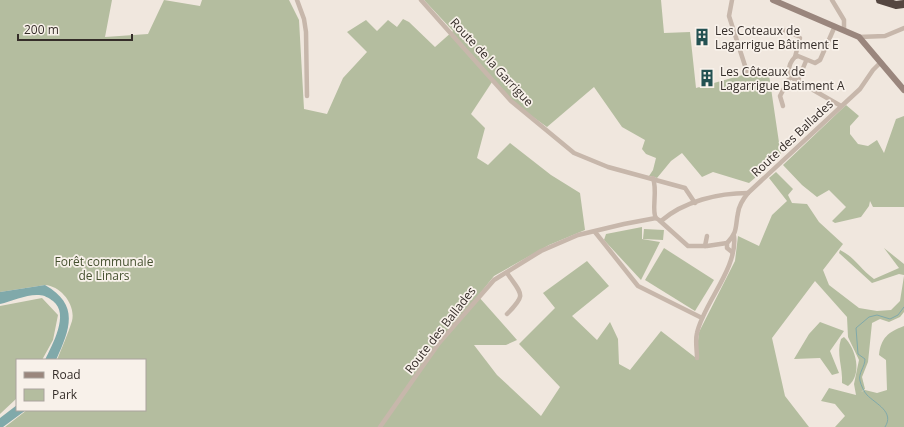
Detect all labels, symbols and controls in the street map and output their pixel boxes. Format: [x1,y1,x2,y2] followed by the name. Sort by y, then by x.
[447,14,538,110] street label: Route de la Garrigue
[18,16,132,42] scale bar
[24,21,59,38] text: 200 m
[715,22,839,53] place label: Les Coteaux de Lagarrigue Bâtiment E
[692,27,712,47] building icon: Les Coteaux de Lagarrigue Bâtiment E
[720,63,845,94] place label: Les Côteaux de Lagarrigue Batiment A
[697,68,717,88] building icon: Les Côteaux de Lagarrigue Batiment A
[747,95,837,180] street label: Route des Ballades
[55,253,154,284] park label: Forêt communale de Linars
[401,283,479,377] street label: Route des Ballades
[16,359,146,411] legend
[52,366,81,383] text: Road
[52,386,78,403] text: Park

